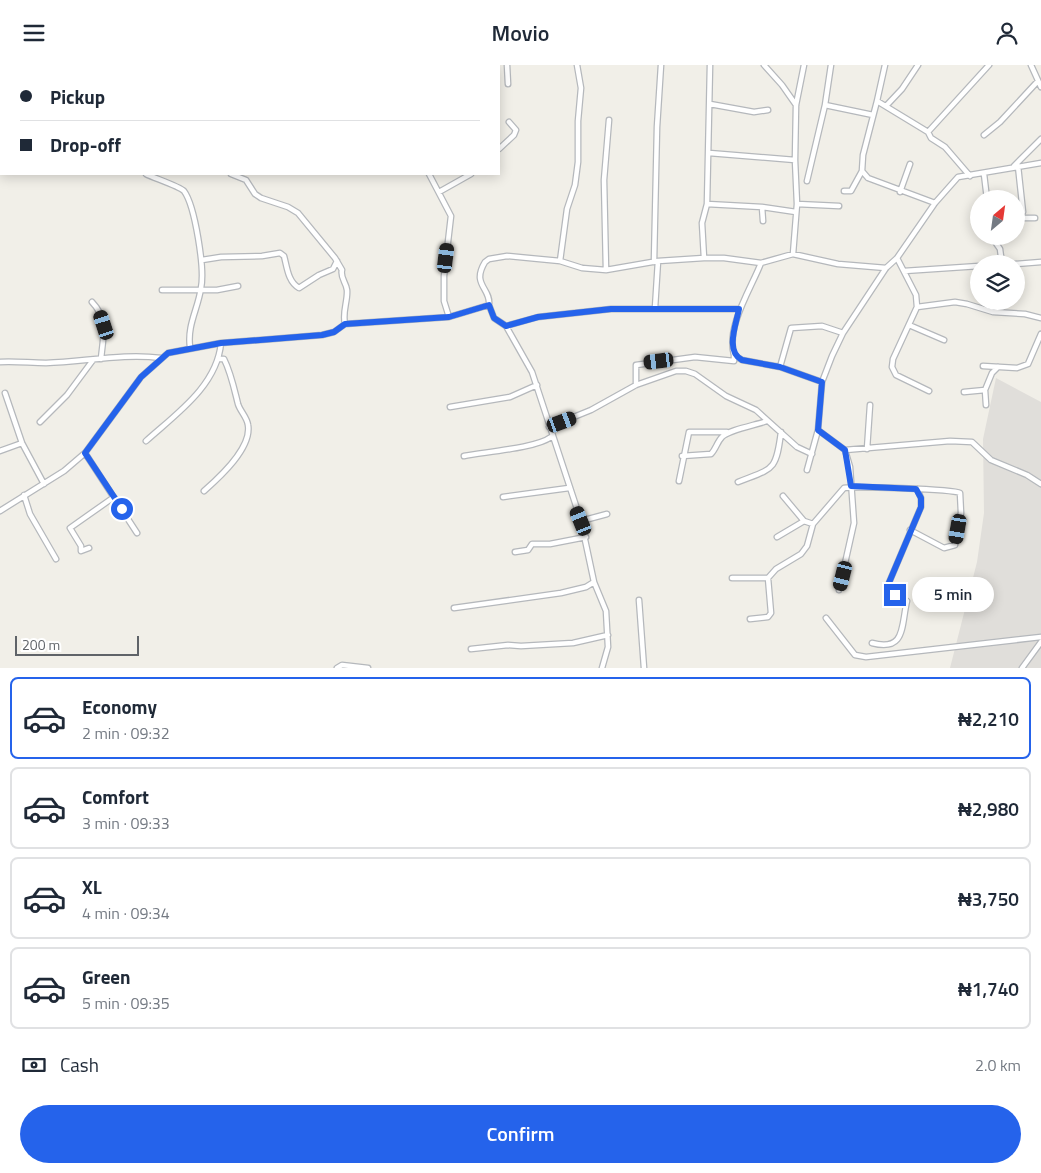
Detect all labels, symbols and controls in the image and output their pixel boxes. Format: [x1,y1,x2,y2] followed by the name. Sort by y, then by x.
[492,16,549,50] text: Movio
[20,19,48,47] icon: menu
[993,19,1021,47] icon: person
[50,82,105,111] text: Pickup
[50,130,121,159] text: Drop-off
[970,190,1025,245] north arrow
[970,190,1025,310] map controls
[436,242,455,274] car
[970,255,1025,310] button: layers
[92,308,115,342] car
[643,352,674,370] car
[545,410,578,434] car
[111,498,133,520] route start
[568,504,593,538] car
[948,513,967,545] car
[832,560,853,592] car
[912,577,995,613] callout: 5 min
[934,582,972,606] text: 5 min
[884,584,906,606] route end
[15,633,139,656] scale bar
[22,634,60,655] text: 200 m
[82,692,157,721] text: Economy
[22,696,67,741] icon: car
[958,704,1019,733] text: ₦2,210
[82,721,170,745] text: 2 min · 09:32
[82,782,149,811] text: Comfort
[22,786,67,831] icon: car
[958,794,1019,823] text: ₦2,980
[82,811,170,835] text: 3 min · 09:33
[82,872,102,901] text: XL
[22,876,67,921] icon: car
[958,884,1019,913] text: ₦3,750
[82,901,170,925] text: 4 min · 09:34
[82,962,131,991] text: Green
[22,966,67,1011] icon: car
[958,974,1019,1003] text: ₦1,740
[82,991,170,1015] text: 5 min · 09:35
[60,1050,99,1079] text: Cash
[20,1051,48,1079] icon: cash
[975,1053,1021,1077] text: 2.0 km
[20,1105,1021,1163] button: Confirm

